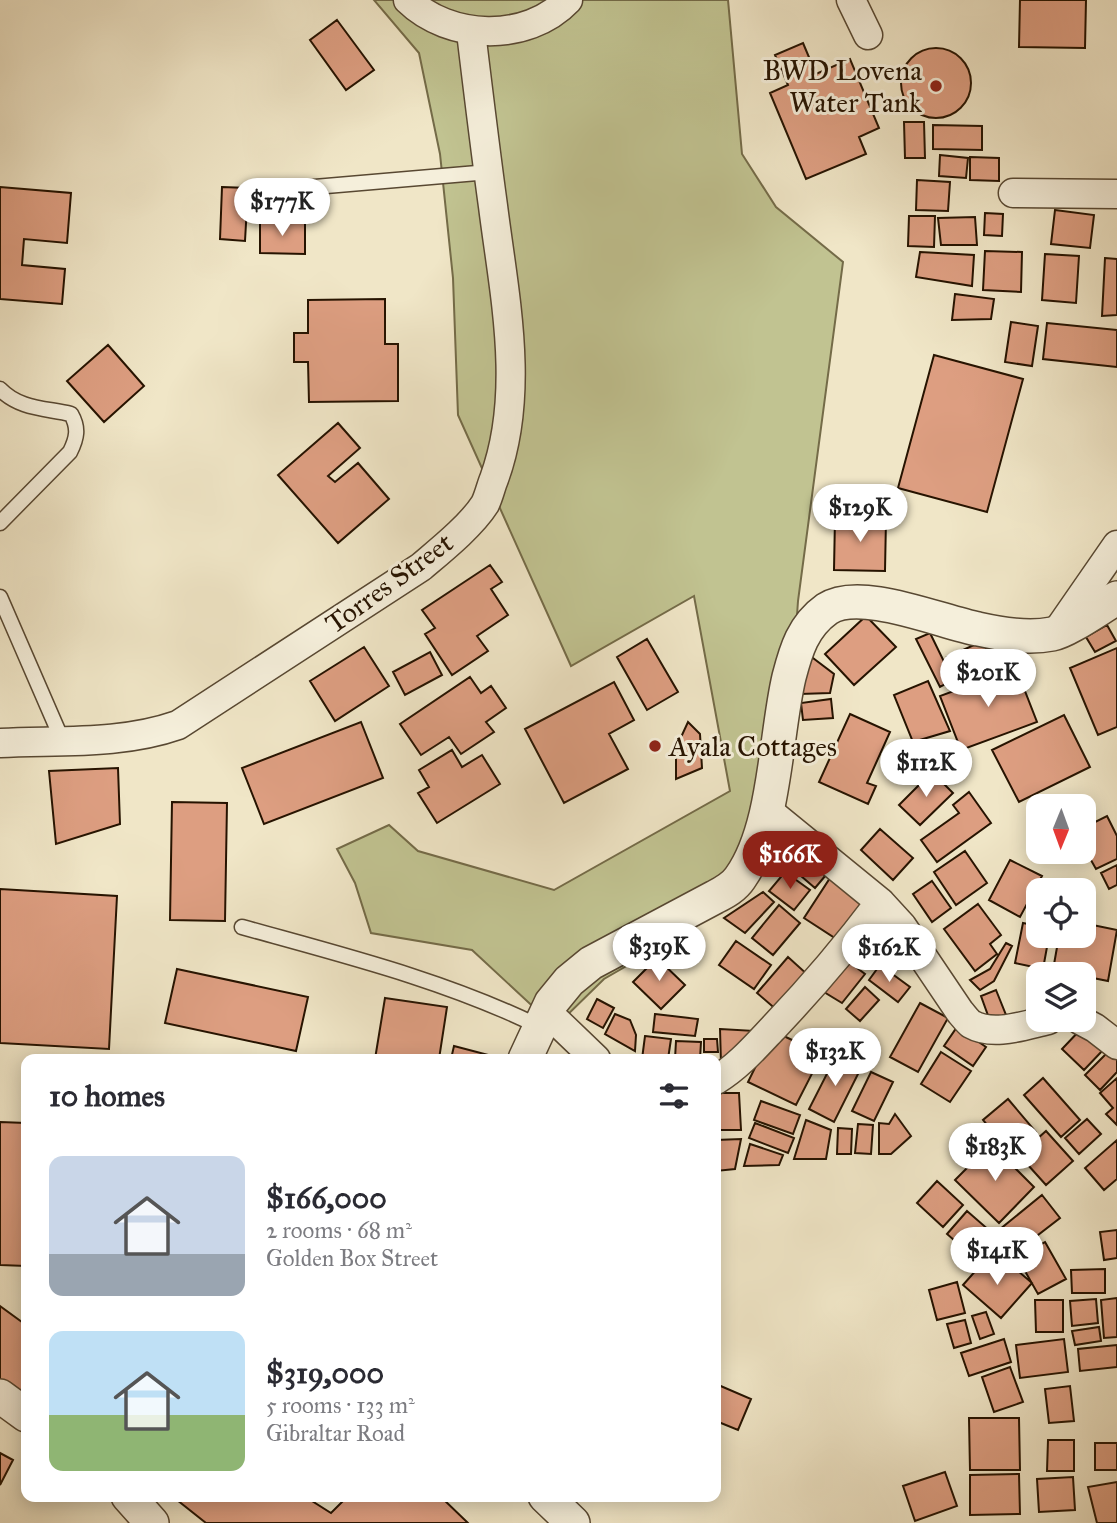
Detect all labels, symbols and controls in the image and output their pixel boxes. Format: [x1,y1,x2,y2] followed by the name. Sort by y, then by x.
[763,53,922,120] place label: BWD Lovena Water Tank
[928,78,944,94] marker: BWD Lovena Water Tank
[233,178,331,238] pin: $177K
[250,187,314,215] text: $177K
[811,484,909,544] pin: $129K
[829,493,891,521] text: $129K
[318,525,460,641] street label: Torres Street
[939,650,1037,709] pin: $201K
[956,658,1020,686] text: $201K
[668,729,837,764] place label: Ayala Cottages
[647,738,663,754] marker: Ayala Cottages
[877,740,975,799] pin: $112K
[896,748,956,776] text: $112K
[1026,794,1096,864] north arrow
[1026,794,1096,1032] map controls
[741,832,839,891] pin: $166K
[759,840,821,868] text: $166K
[1026,878,1096,948] button: locate
[610,923,708,983] pin: $319K
[840,925,938,984] pin: $162K
[629,932,689,960] text: $319K
[858,933,920,961] text: $162K
[1026,962,1096,1032] button: layers
[786,1028,884,1088] pin: $132K
[805,1037,865,1065] text: $132K
[655,1077,693,1115] icon: filters
[49,1078,165,1114] text: 10 homes
[946,1124,1044,1183] pin: $183K
[965,1132,1025,1160] text: $183K
[266,1180,387,1216] text: $166,000
[105,1184,189,1268] icon: home
[266,1216,412,1244] text: 2 rooms · 68 m²
[948,1228,1046,1287] pin: $141K
[966,1236,1028,1264] text: $141K
[266,1244,438,1272] text: Golden Box Street
[266,1355,384,1391] text: $319,000
[105,1359,189,1443] icon: home
[266,1391,415,1419] text: 5 rooms · 133 m²
[266,1419,405,1447] text: Gibraltar Road

